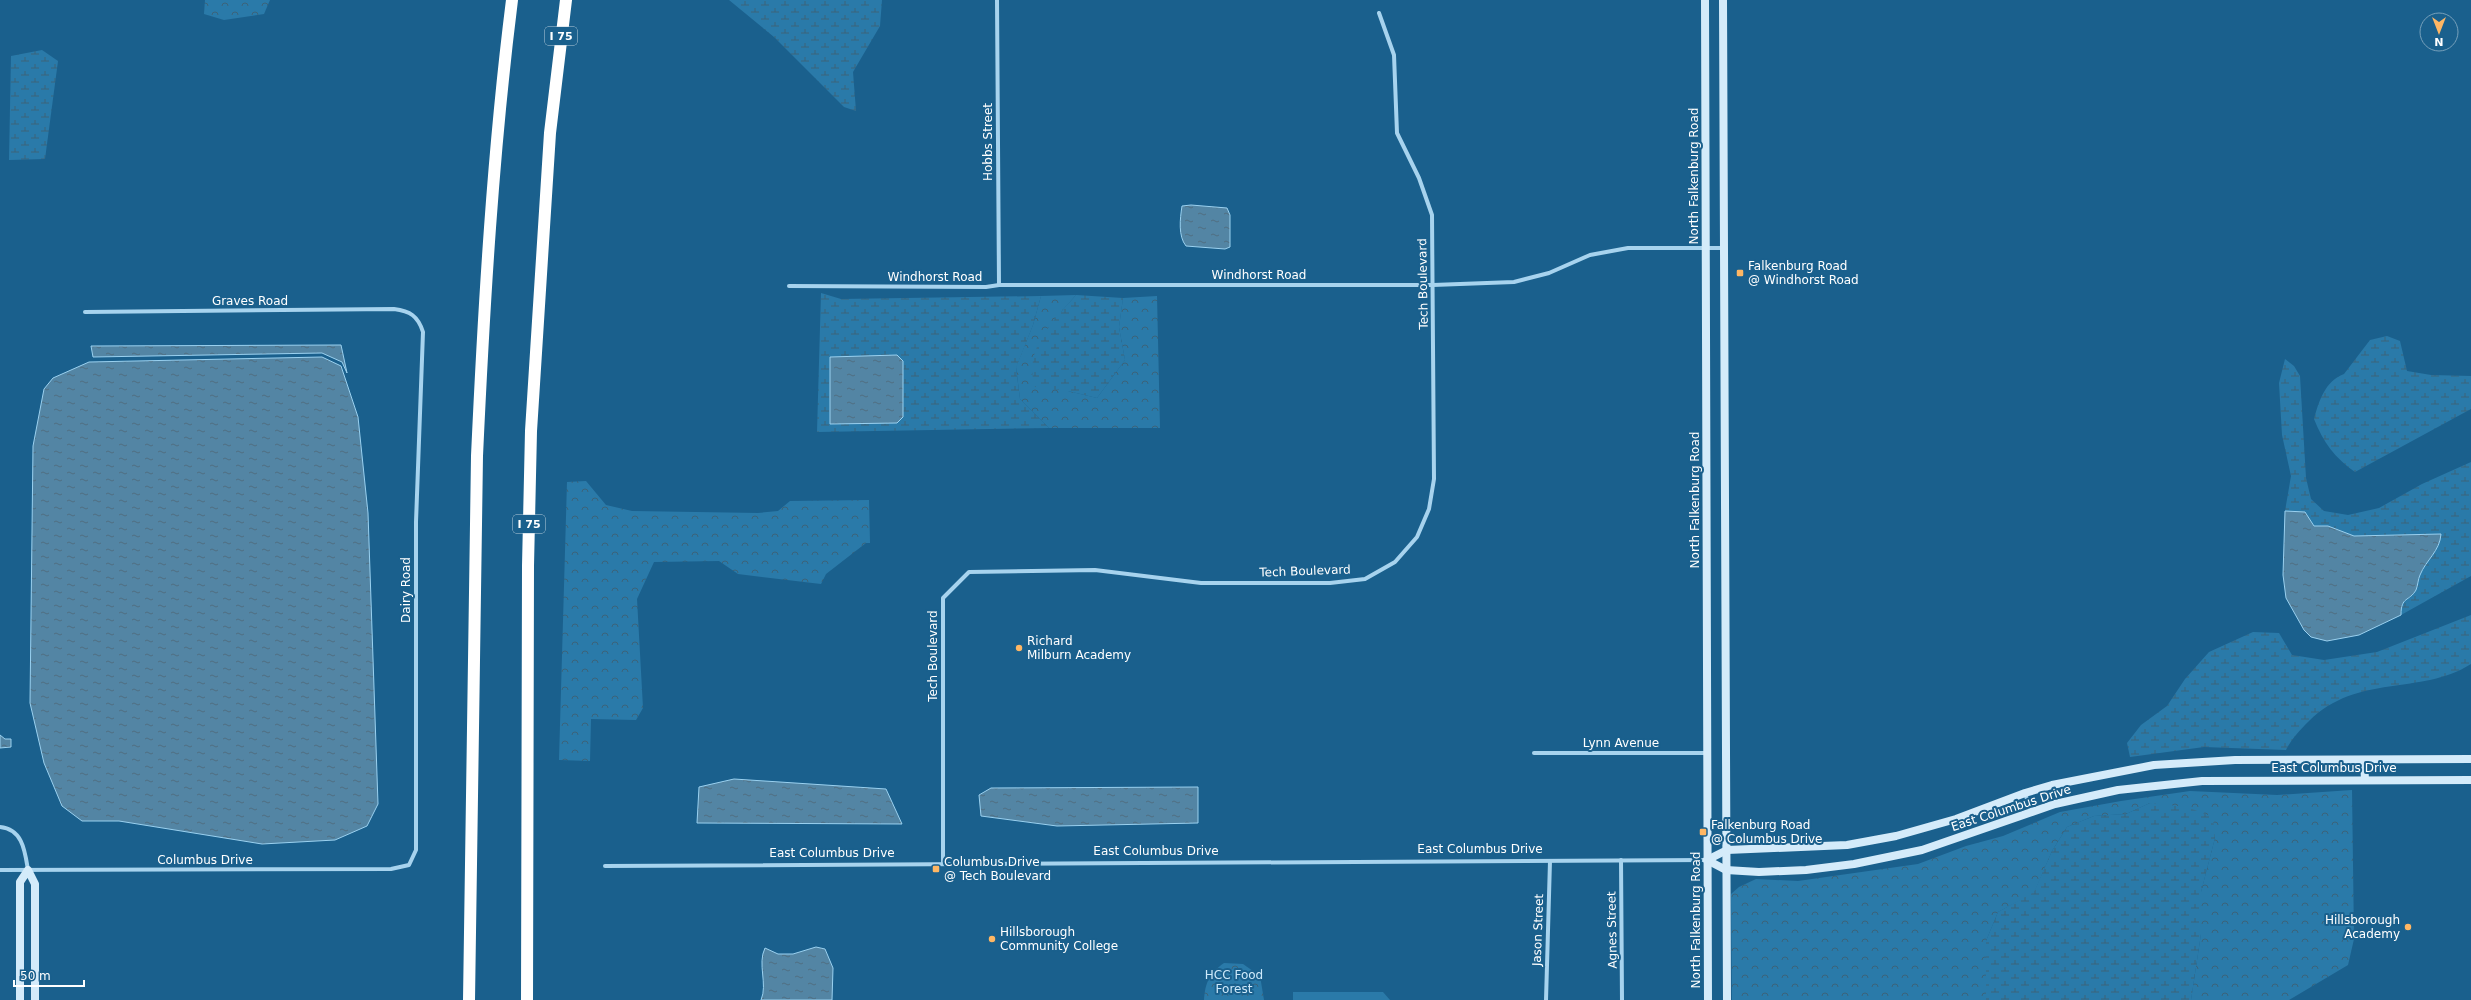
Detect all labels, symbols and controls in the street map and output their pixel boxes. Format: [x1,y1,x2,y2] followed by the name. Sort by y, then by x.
[2419,12,2459,52] north arrow
[545,27,577,45] road number: I 75
[2434,35,2444,48] text: N
[981,103,995,181] street label: Hobbs Street
[1687,108,1701,244] street label: North Falkenburg Road
[1415,238,1431,331] street label: Tech Boulevard
[1748,259,1859,287] place label: Falkenburg Road @ Windhorst Road
[1212,268,1306,282] street label: Windhorst Road
[1735,268,1745,278] marker: Falkenburg Road @ Windhorst Road
[888,270,982,284] street label: Windhorst Road
[212,294,288,308] street label: Graves Road
[1688,432,1702,568] street label: North Falkenburg Road
[513,515,545,533] road number: I 75
[399,557,413,623] street label: Dairy Road
[1258,562,1351,580] street label: Tech Boulevard
[926,610,940,703] street label: Tech Boulevard
[1027,634,1131,662] place label: Richard Milburn Academy
[1014,643,1024,653] marker: Richard Milburn Academy
[1583,736,1659,750] street label: Lynn Avenue
[2271,761,2397,775] street label: East Columbus Drive
[1949,782,2073,834] street label: East Columbus Drive
[1711,818,1822,846] place label: Falkenburg Road @ Columbus Drive
[1698,827,1708,837] marker: Falkenburg Road @ Columbus Drive
[1417,842,1543,856] street label: East Columbus Drive
[1093,844,1219,858] street label: East Columbus Drive
[769,846,895,860] street label: East Columbus Drive
[1689,852,1703,988] street label: North Falkenburg Road
[157,853,253,867] street label: Columbus Drive
[944,855,1051,883] place label: Columbus Drive @ Tech Boulevard
[931,864,941,874] marker: Columbus Drive @ Tech Boulevard
[1604,891,1620,969] street label: Agnes Street
[1530,893,1546,967] street label: Jason Street
[2325,913,2400,941] place label: Hillsborough Academy
[2403,922,2413,932] marker: Hillsborough Academy
[1000,925,1118,953] place label: Hillsborough Community College
[987,934,997,944] marker: Hillsborough Community College
[14,962,84,988] scale bar
[1205,968,1263,996] park label: HCC Food Forest
[20,969,51,983] text: 50 m

